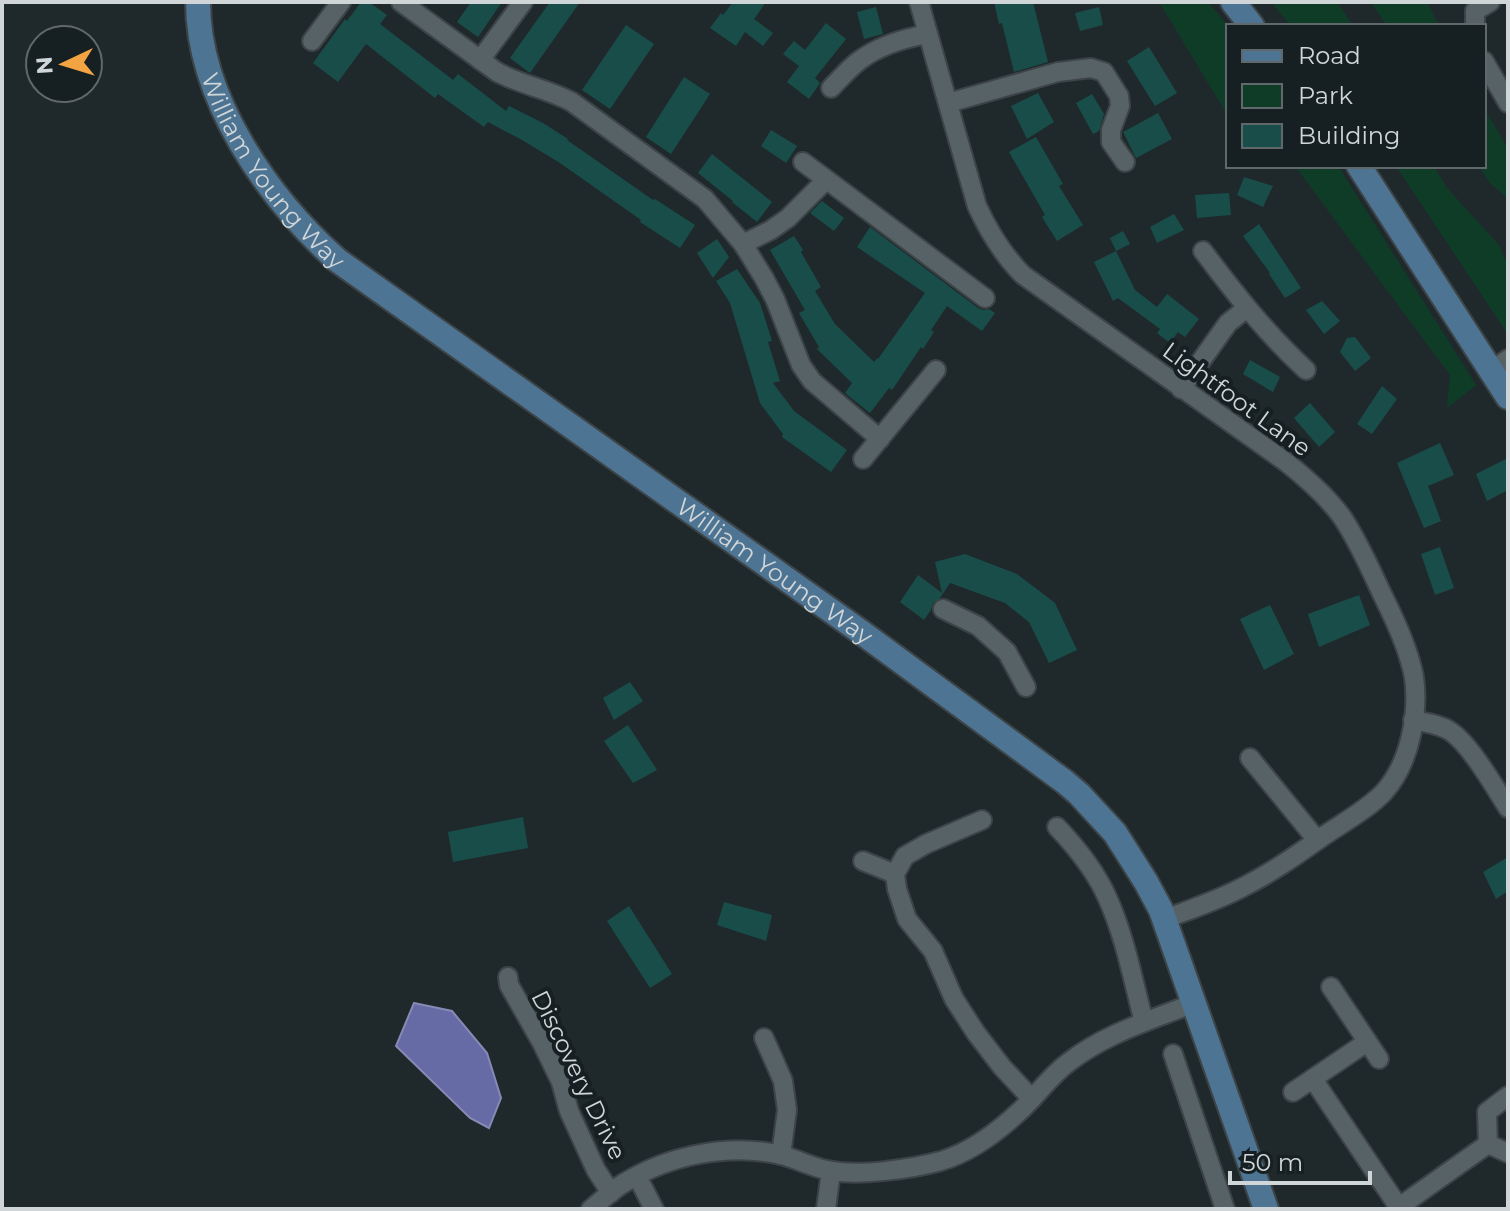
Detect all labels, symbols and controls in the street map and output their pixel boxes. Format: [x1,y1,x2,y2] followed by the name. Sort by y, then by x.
[24,24,104,104] north arrow
[1226,24,1486,168] legend
[1298,41,1361,70] text: Road
[30,56,59,75] text: N
[196,69,351,275] street label: William Young Way
[1298,81,1353,110] text: Park
[1298,121,1401,150] text: Building
[1157,336,1317,462] street label: Lightfoot Lane
[671,491,879,650] street label: William Young Way
[525,986,633,1164] street label: Discovery Drive
[1230,1135,1370,1185] scale bar
[1242,1148,1303,1177] text: 50 m

